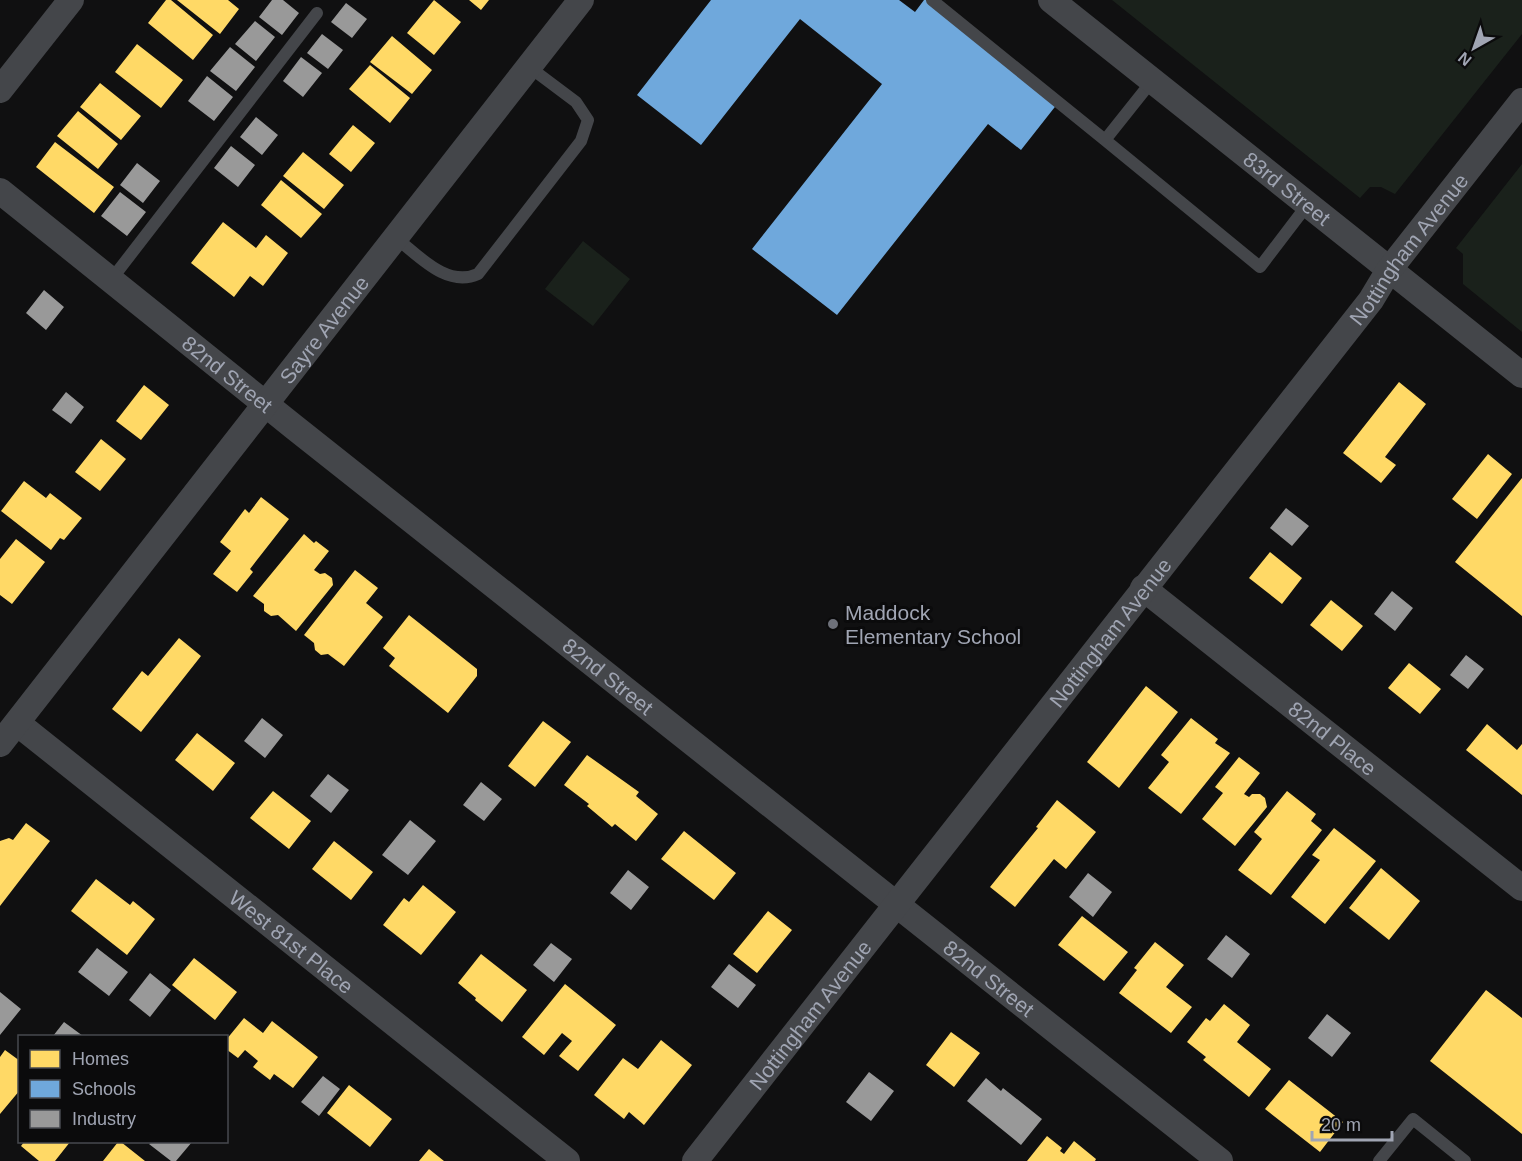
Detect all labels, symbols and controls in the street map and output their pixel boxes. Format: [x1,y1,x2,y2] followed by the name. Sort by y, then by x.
[1444,18,1504,78] north arrow
[1455,49,1475,69] text: N
[1239,147,1335,230] street label: 83rd Street
[1345,169,1472,329] street label: Nottingham Avenue
[275,271,373,388] street label: Sayre Avenue
[178,331,277,417] street label: 82nd Street
[1044,553,1176,712] street label: Nottingham Avenue
[845,601,1021,648] place label: Maddock Elementary School
[826,617,840,631] marker: Maddock Elementary School
[559,633,658,719] street label: 82nd Street
[1284,697,1381,780] street label: 82nd Place
[225,885,358,998] street label: West 81st Place
[939,935,1039,1021] street label: 82nd Street
[744,936,875,1094] street label: Nottingham Avenue
[18,1035,228,1143] legend
[72,1049,129,1069] text: Homes
[72,1079,136,1099] text: Schools
[1312,1104,1392,1142] scale bar
[72,1109,136,1129] text: Industry
[1321,1115,1361,1135] text: 20 m

